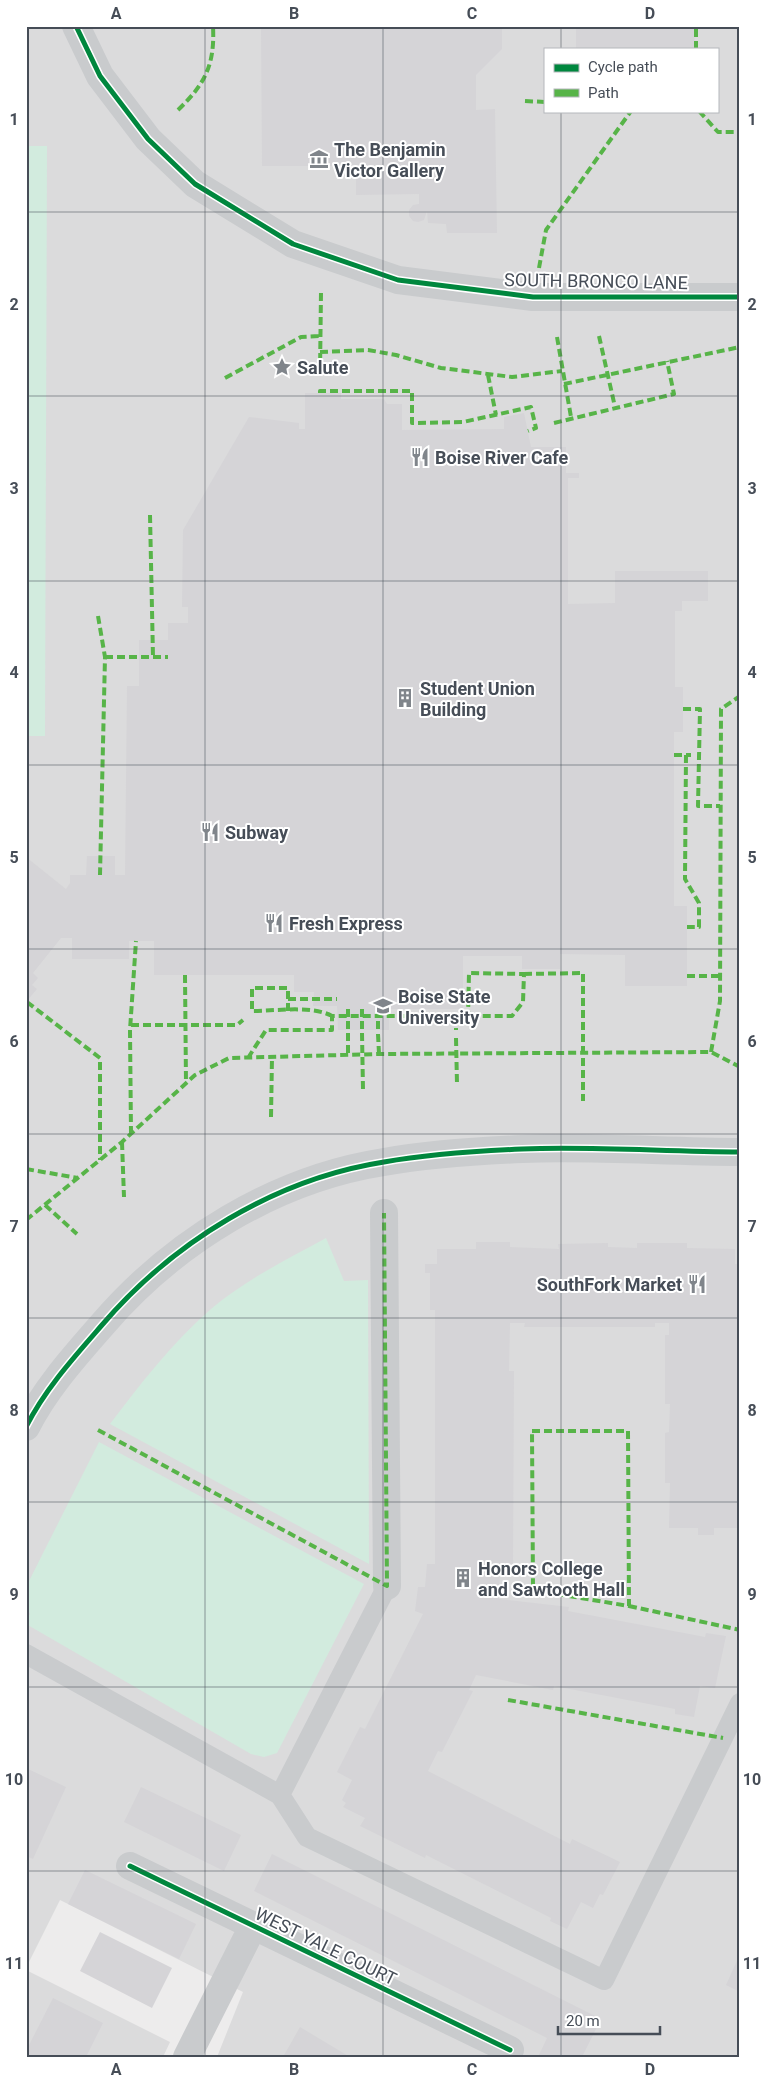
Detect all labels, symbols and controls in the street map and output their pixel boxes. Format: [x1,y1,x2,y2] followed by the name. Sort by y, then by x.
[111,4,122,23] text: A
[289,4,299,23] text: B
[467,4,477,23] text: C
[645,4,655,23] text: D
[544,48,718,112] legend
[588,58,658,76] text: Cycle path
[588,84,619,102] text: Path
[9,110,19,129] text: 1
[747,110,757,129] text: 1
[334,139,446,181] place label: The Benjamin Victor Gallery
[308,148,330,170] museum icon: The Benjamin Victor Gallery
[504,269,688,293] street label: SOUTH BRONCO LANE
[9,295,19,314] text: 2
[747,295,757,314] text: 2
[271,356,293,378] place icon: Salute
[297,357,349,378] place label: Salute
[409,446,431,468] restaurant icon: Boise River Cafe
[435,447,569,468] place label: Boise River Cafe
[9,479,19,498] text: 3
[747,479,757,498] text: 3
[9,663,19,682] text: 4
[747,663,757,682] text: 4
[420,678,535,720] place label: Student Union Building
[394,687,416,709] building icon: Student Union Building
[199,821,221,843] restaurant icon: Subway
[225,822,289,843] place label: Subway
[9,848,19,867] text: 5
[747,848,757,867] text: 5
[263,912,285,934] restaurant icon: Fresh Express
[289,913,403,934] place label: Fresh Express
[398,986,491,1028] place label: Boise State University
[372,995,394,1017] school or university icon: Boise State University
[9,1032,19,1051] text: 6
[747,1032,757,1051] text: 6
[9,1217,19,1236] text: 7
[747,1217,757,1236] text: 7
[686,1273,708,1295] restaurant icon: SouthFork Market
[537,1274,682,1295] place label: SouthFork Market
[9,1401,19,1420] text: 8
[747,1401,757,1420] text: 8
[478,1558,625,1600] place label: Honors College and Sawtooth Hall
[452,1567,474,1589] building icon: Honors College and Sawtooth Hall
[9,1585,19,1604] text: 9
[747,1585,757,1604] text: 9
[5,1770,23,1789] text: 10
[743,1770,761,1789] text: 10
[252,1903,400,1989] street label: WEST YALE COURT
[5,1954,23,1973] text: 11
[743,1954,761,1973] text: 11
[558,2003,661,2035] scale bar
[566,2012,600,2030] text: 20 m
[111,2060,122,2079] text: A
[289,2060,299,2079] text: B
[467,2060,477,2079] text: C
[645,2060,655,2079] text: D

